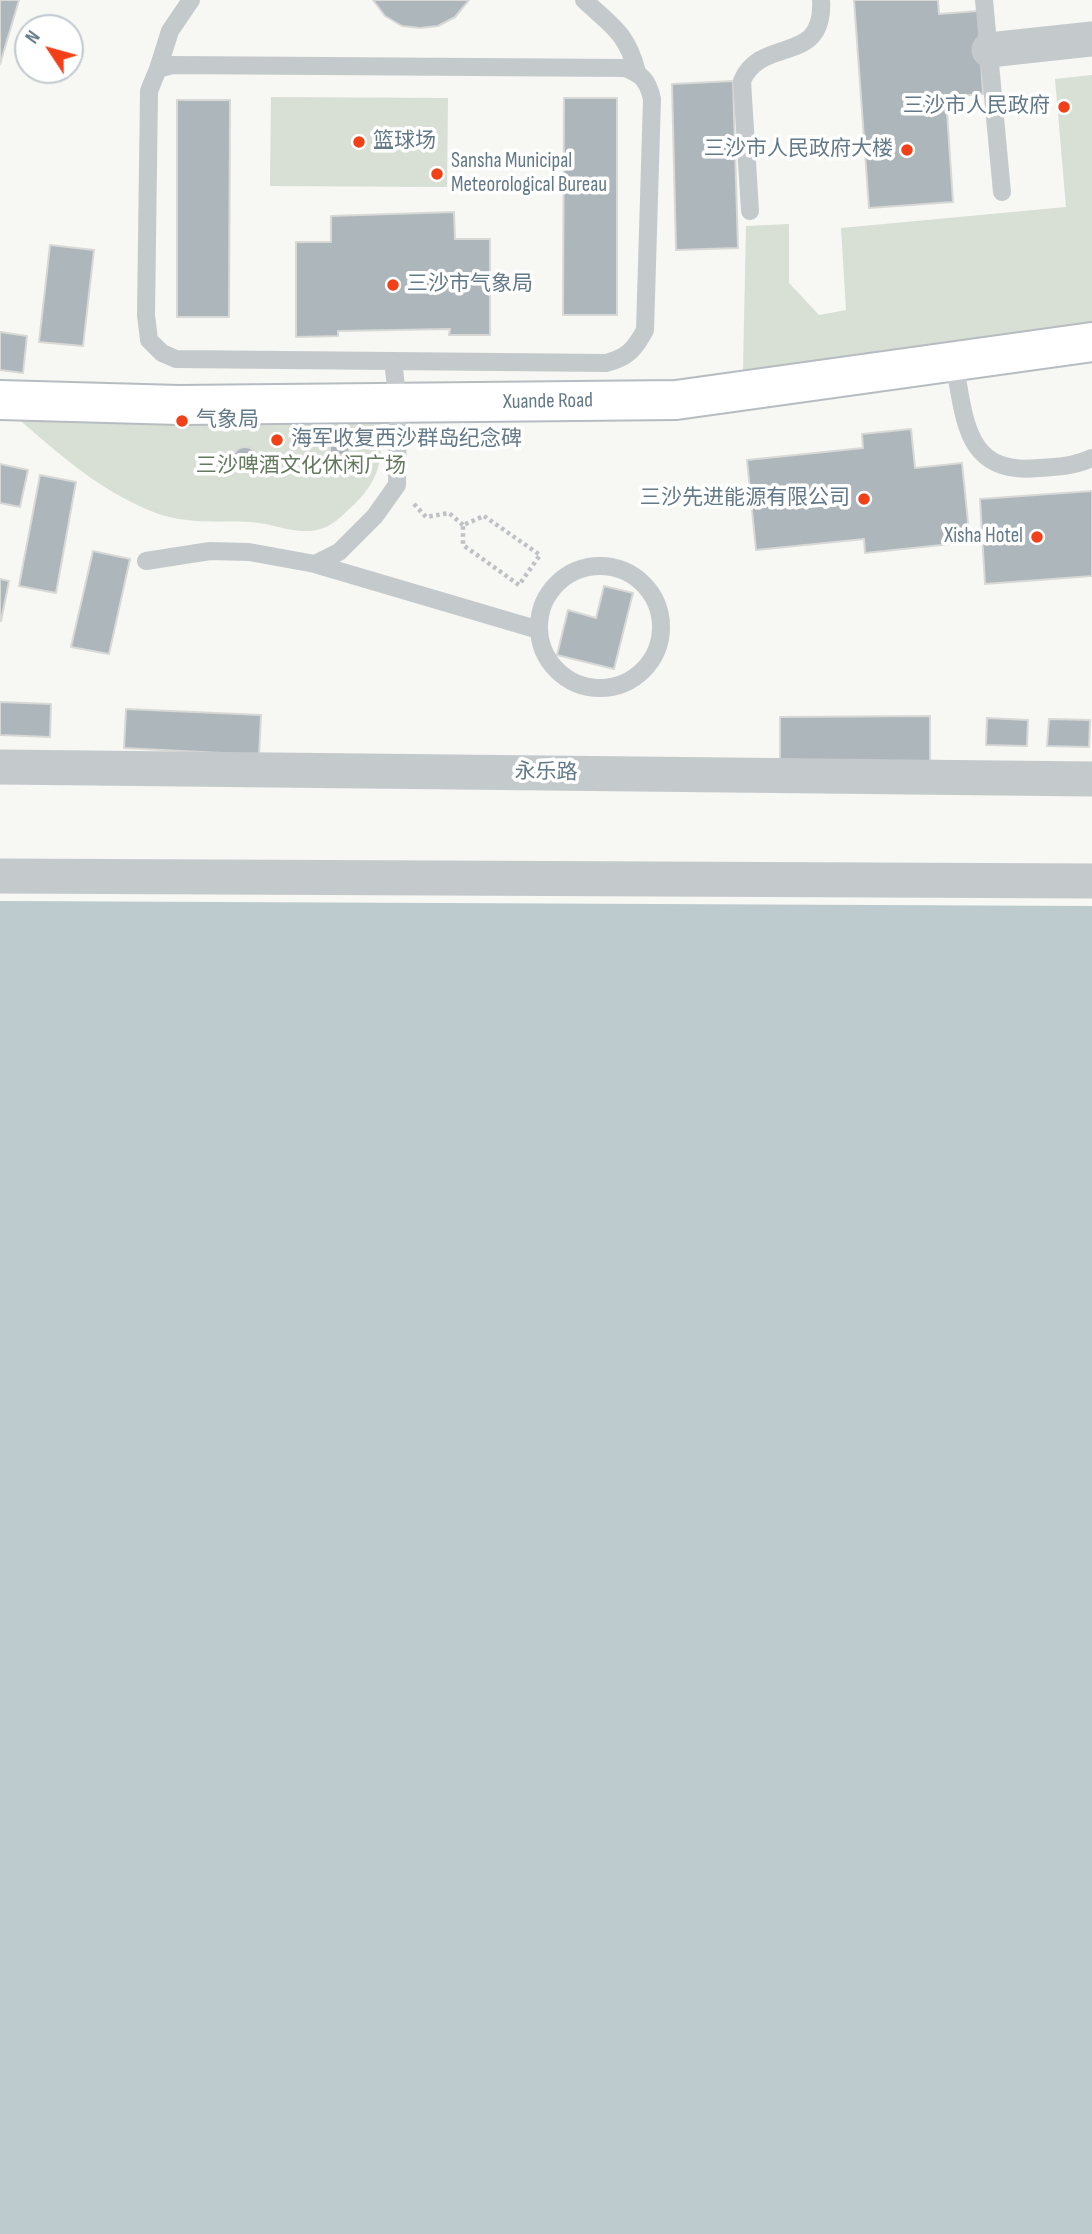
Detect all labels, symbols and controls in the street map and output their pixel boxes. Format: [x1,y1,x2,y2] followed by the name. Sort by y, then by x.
[14,14,84,84] north arrow
[21,27,46,48] text: N
[903,94,1050,120] place label: 三沙市人民政府
[1056,99,1072,115] marker: 三沙市人民政府
[373,129,436,155] place label: 篮球场
[351,134,367,150] marker: 篮球场
[704,137,893,163] place label: 三沙市人民政府大楼
[899,142,915,158] marker: 三沙市人民政府大楼
[451,149,607,199] place label: Sansha Municipal Meteorological Bureau
[429,166,445,182] marker: Sansha Municipal Meteorological Bureau
[407,272,533,298] place label: 三沙市气象局
[385,277,401,293] marker: 三沙市气象局
[503,389,593,415] street label: Xuande Road
[196,408,259,434] place label: 气象局
[174,413,190,429] marker: 气象局
[291,427,522,453] place label: 海军收复西沙群岛纪念碑
[269,432,285,448] marker: 海军收复西沙群岛纪念碑
[196,454,406,480] park label: 三沙啤酒文化休闲广场
[640,486,850,512] place label: 三沙先进能源有限公司
[856,491,872,507] marker: 三沙先进能源有限公司
[944,524,1023,550] place label: Xisha Hotel
[1029,529,1045,545] marker: Xisha Hotel
[514,760,578,786] street label: 永乐路

